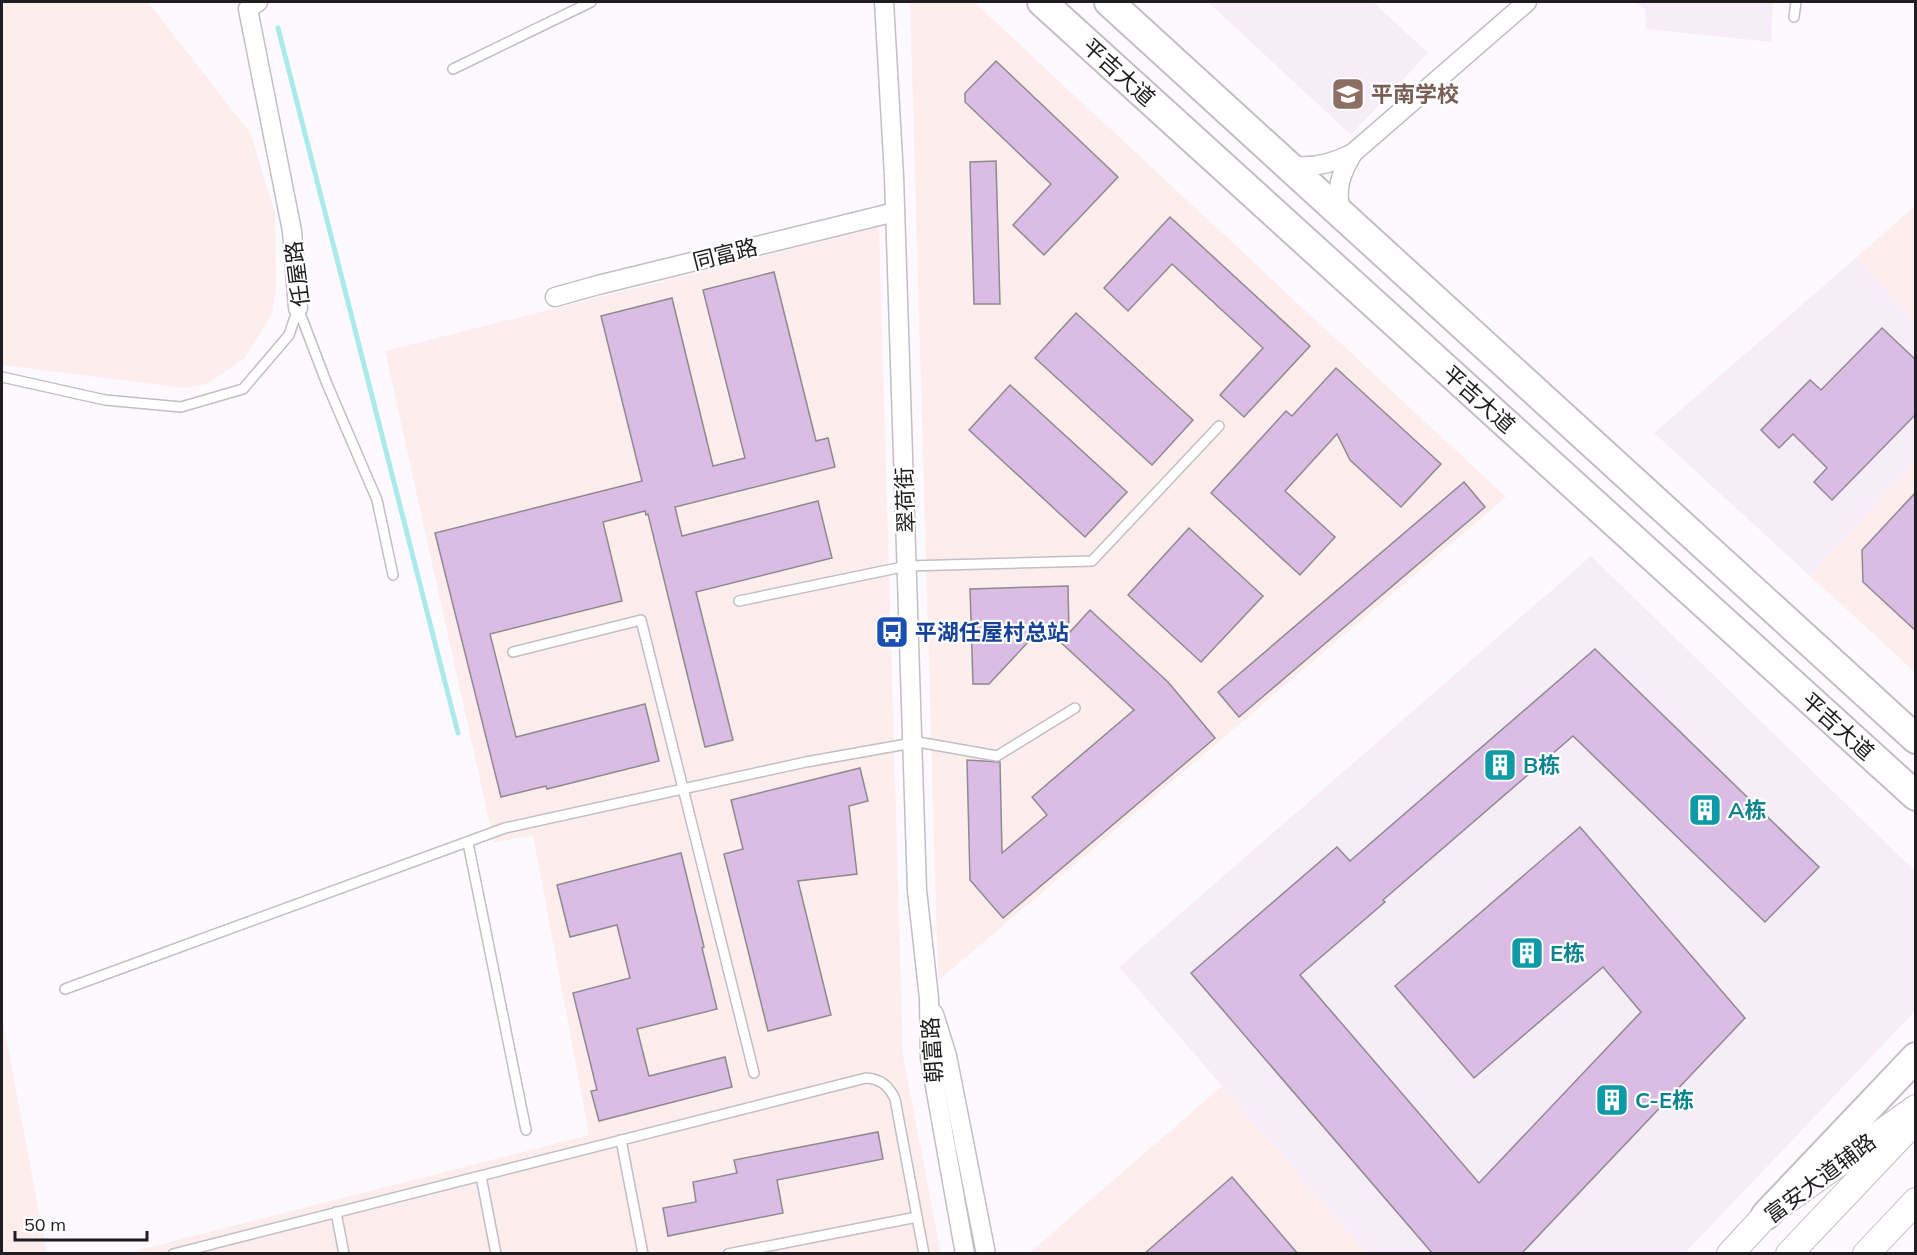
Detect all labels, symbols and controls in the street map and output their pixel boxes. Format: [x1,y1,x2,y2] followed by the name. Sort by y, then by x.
[1077,32,1161,112] street label: 平吉大道
[1330,76,1366,112] school or university icon: 平南学校
[1371,80,1459,108] place label: 平南学校
[690,232,760,276] street label: 同富路
[279,240,315,308] street label: 任屋路
[1437,359,1521,439] street label: 平吉大道
[890,467,920,533] street label: 翠荷街
[874,614,910,650] bus stop icon: 平湖任屋村总站
[915,618,1069,646] place label: 平湖任屋村总站
[1796,686,1880,766] street label: 平吉大道
[1482,747,1518,783] building icon: B栋
[1523,751,1560,779] place label: B栋
[1687,792,1723,828] building icon: A栋
[1728,796,1767,824] place label: A栋
[1509,935,1545,971] building icon: E栋
[1550,939,1585,967] place label: E栋
[916,1016,948,1084] street label: 朝富路
[1594,1082,1630,1118] building icon: C-E栋
[1635,1086,1694,1114] place label: C-E栋
[1759,1127,1881,1229] street label: 富安大道辅路
[15,1204,147,1242] scale bar
[24,1213,66,1236] text: 50 m

